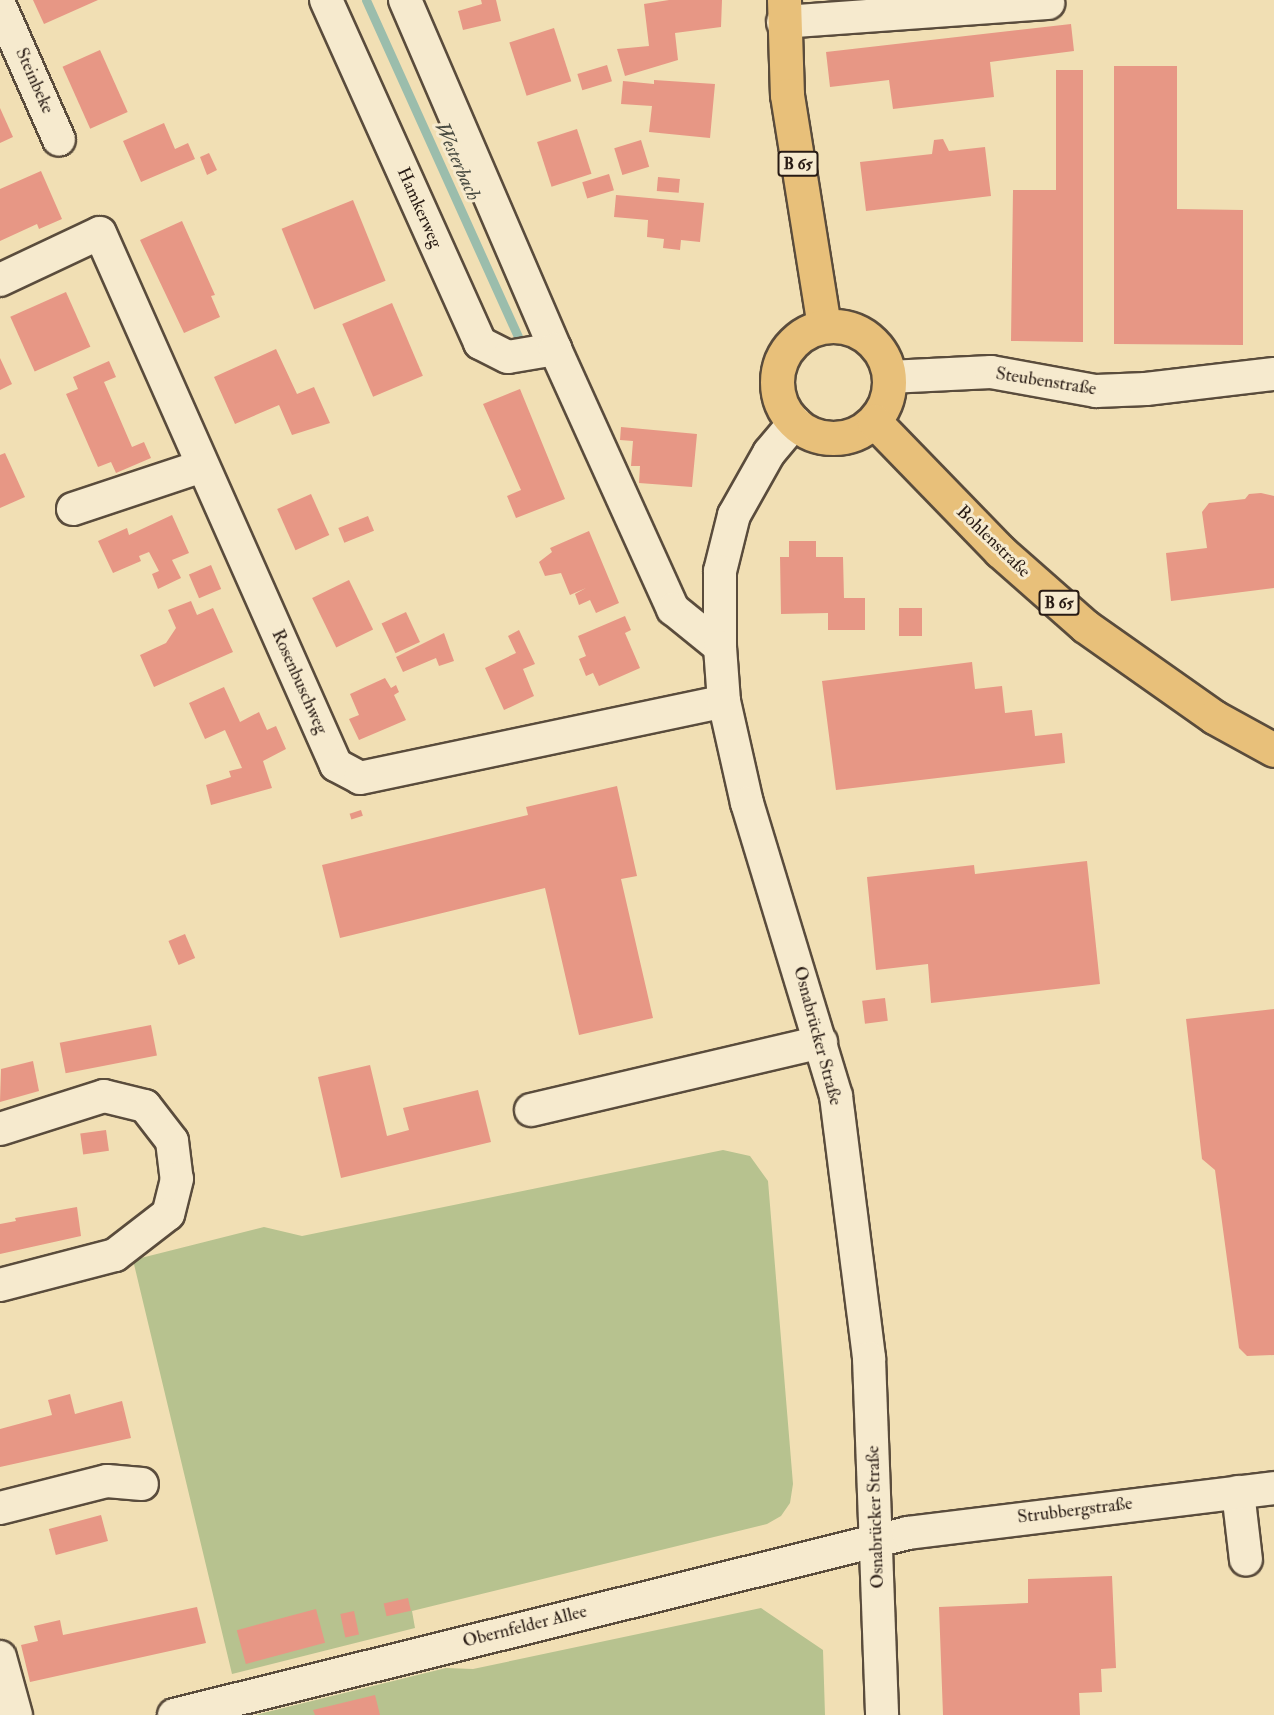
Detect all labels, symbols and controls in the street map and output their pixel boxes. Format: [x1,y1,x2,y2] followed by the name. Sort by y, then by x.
[10,45,58,117] street label: Steinbeke
[430,118,486,204] water label: Westerbach
[777,151,819,177] road number: B 65
[392,164,446,252] street label: Hamkerweg
[994,363,1098,401] street label: Steubenstraße
[952,501,1034,583] street label: Bohlenstraße
[1038,590,1080,616] road number: B 65
[266,626,332,738] street label: Rosenbuschweg
[788,964,846,1108] street label: Osnabrücker Straße
[863,1445,889,1589] street label: Osnabrücker Straße
[1016,1493,1134,1529] street label: Strubbergstraße
[461,1601,589,1653] street label: Obernfelder Allee

